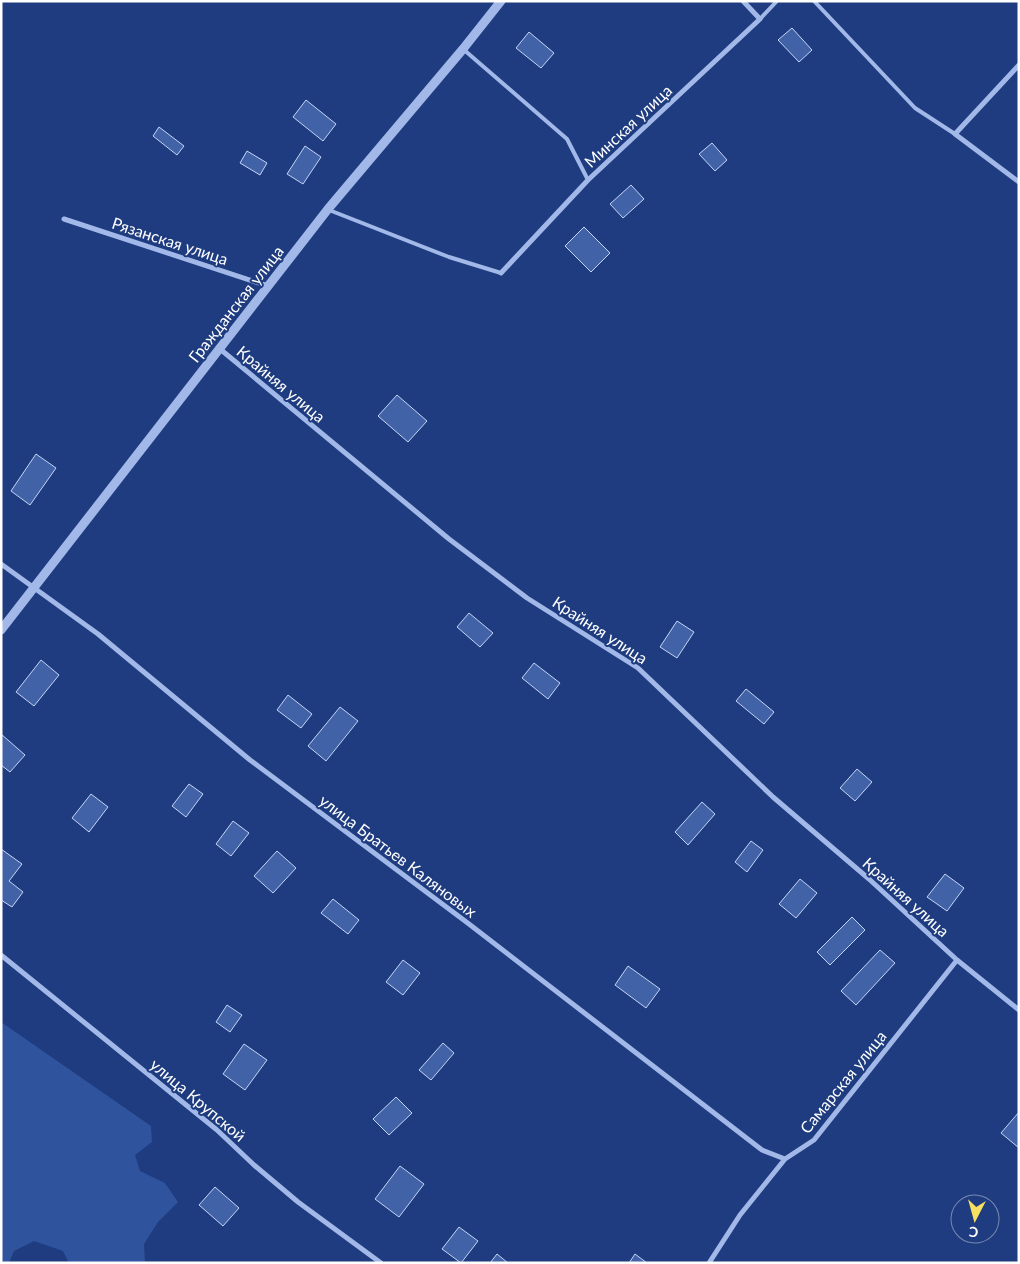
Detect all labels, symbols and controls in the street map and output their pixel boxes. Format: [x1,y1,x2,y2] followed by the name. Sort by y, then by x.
[580,80,675,171] street label: Минская улица
[110,213,231,268] street label: Рязанская улица
[184,242,287,366] street label: Гражданская улица
[233,341,329,426] street label: Крайняя улица
[549,592,651,667] street label: Крайняя улица
[316,790,481,921] street label: улица Братьев Каляновых
[859,853,953,940] street label: Крайняя улица
[795,1027,890,1137] street label: Самарская улица
[147,1054,250,1145] street label: улица Крупской
[950,1194,1000,1244] north arrow
[967,1223,979,1241] text: С

